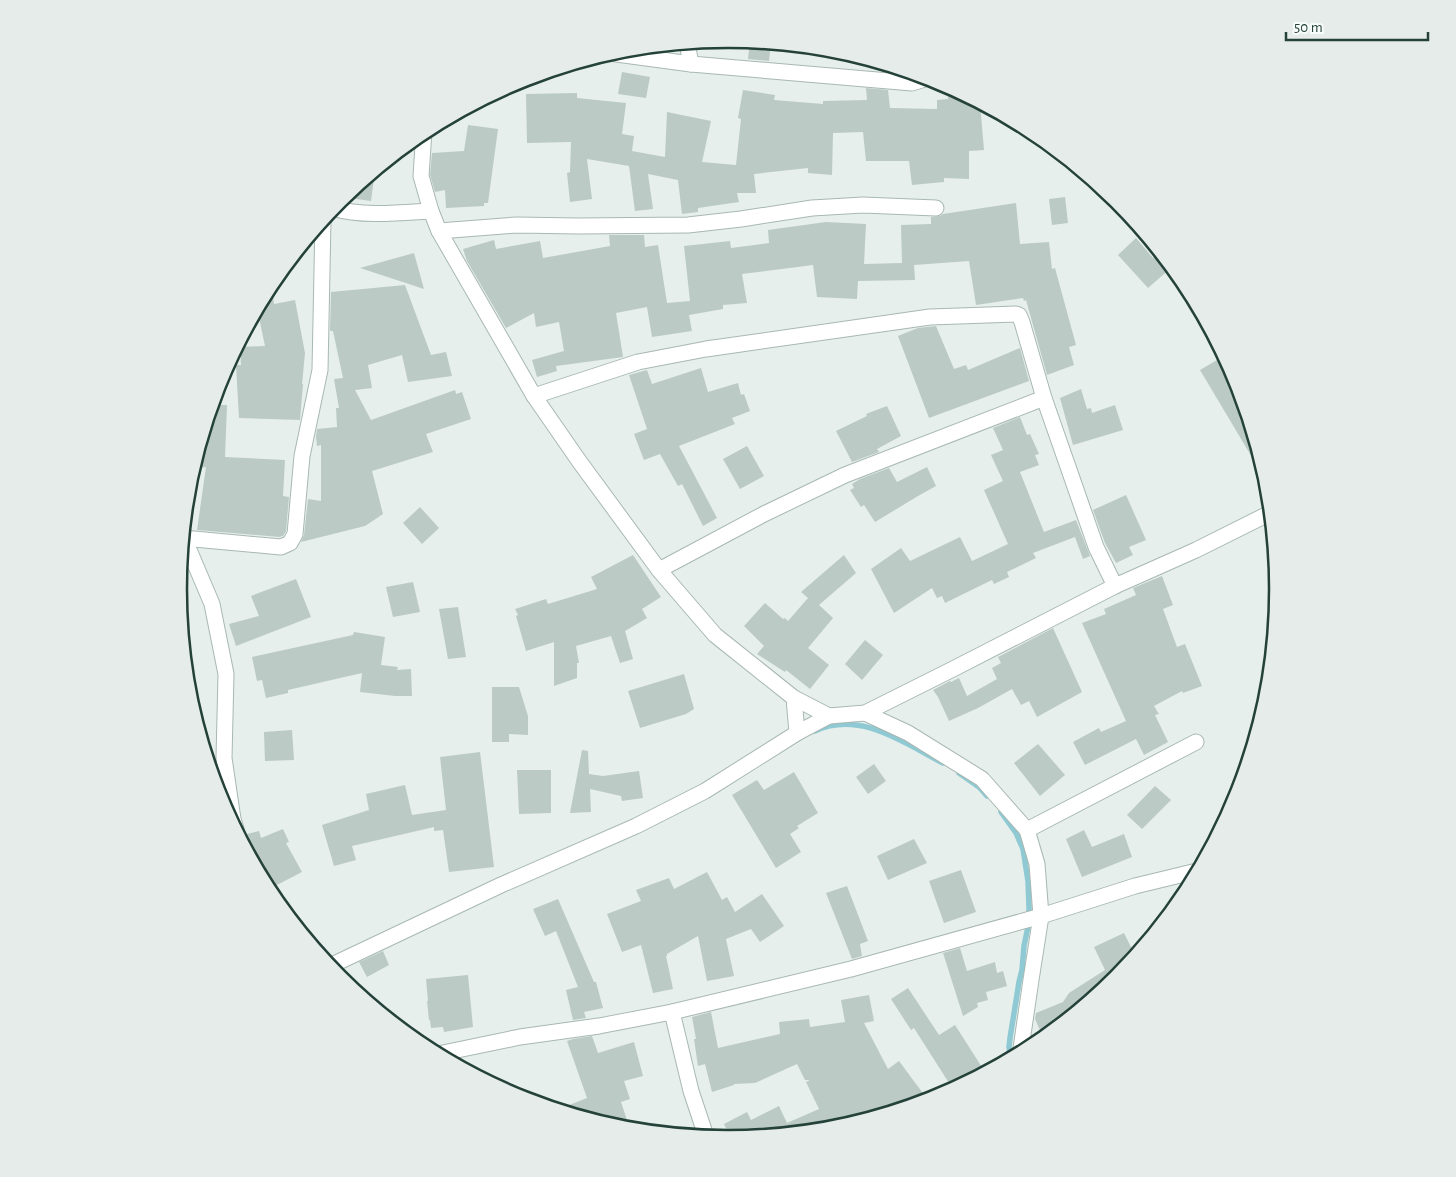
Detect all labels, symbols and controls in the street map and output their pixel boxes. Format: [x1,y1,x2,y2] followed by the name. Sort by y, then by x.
[1286,10,1428,42] scale bar
[1294,20,1323,35] text: 50 m

